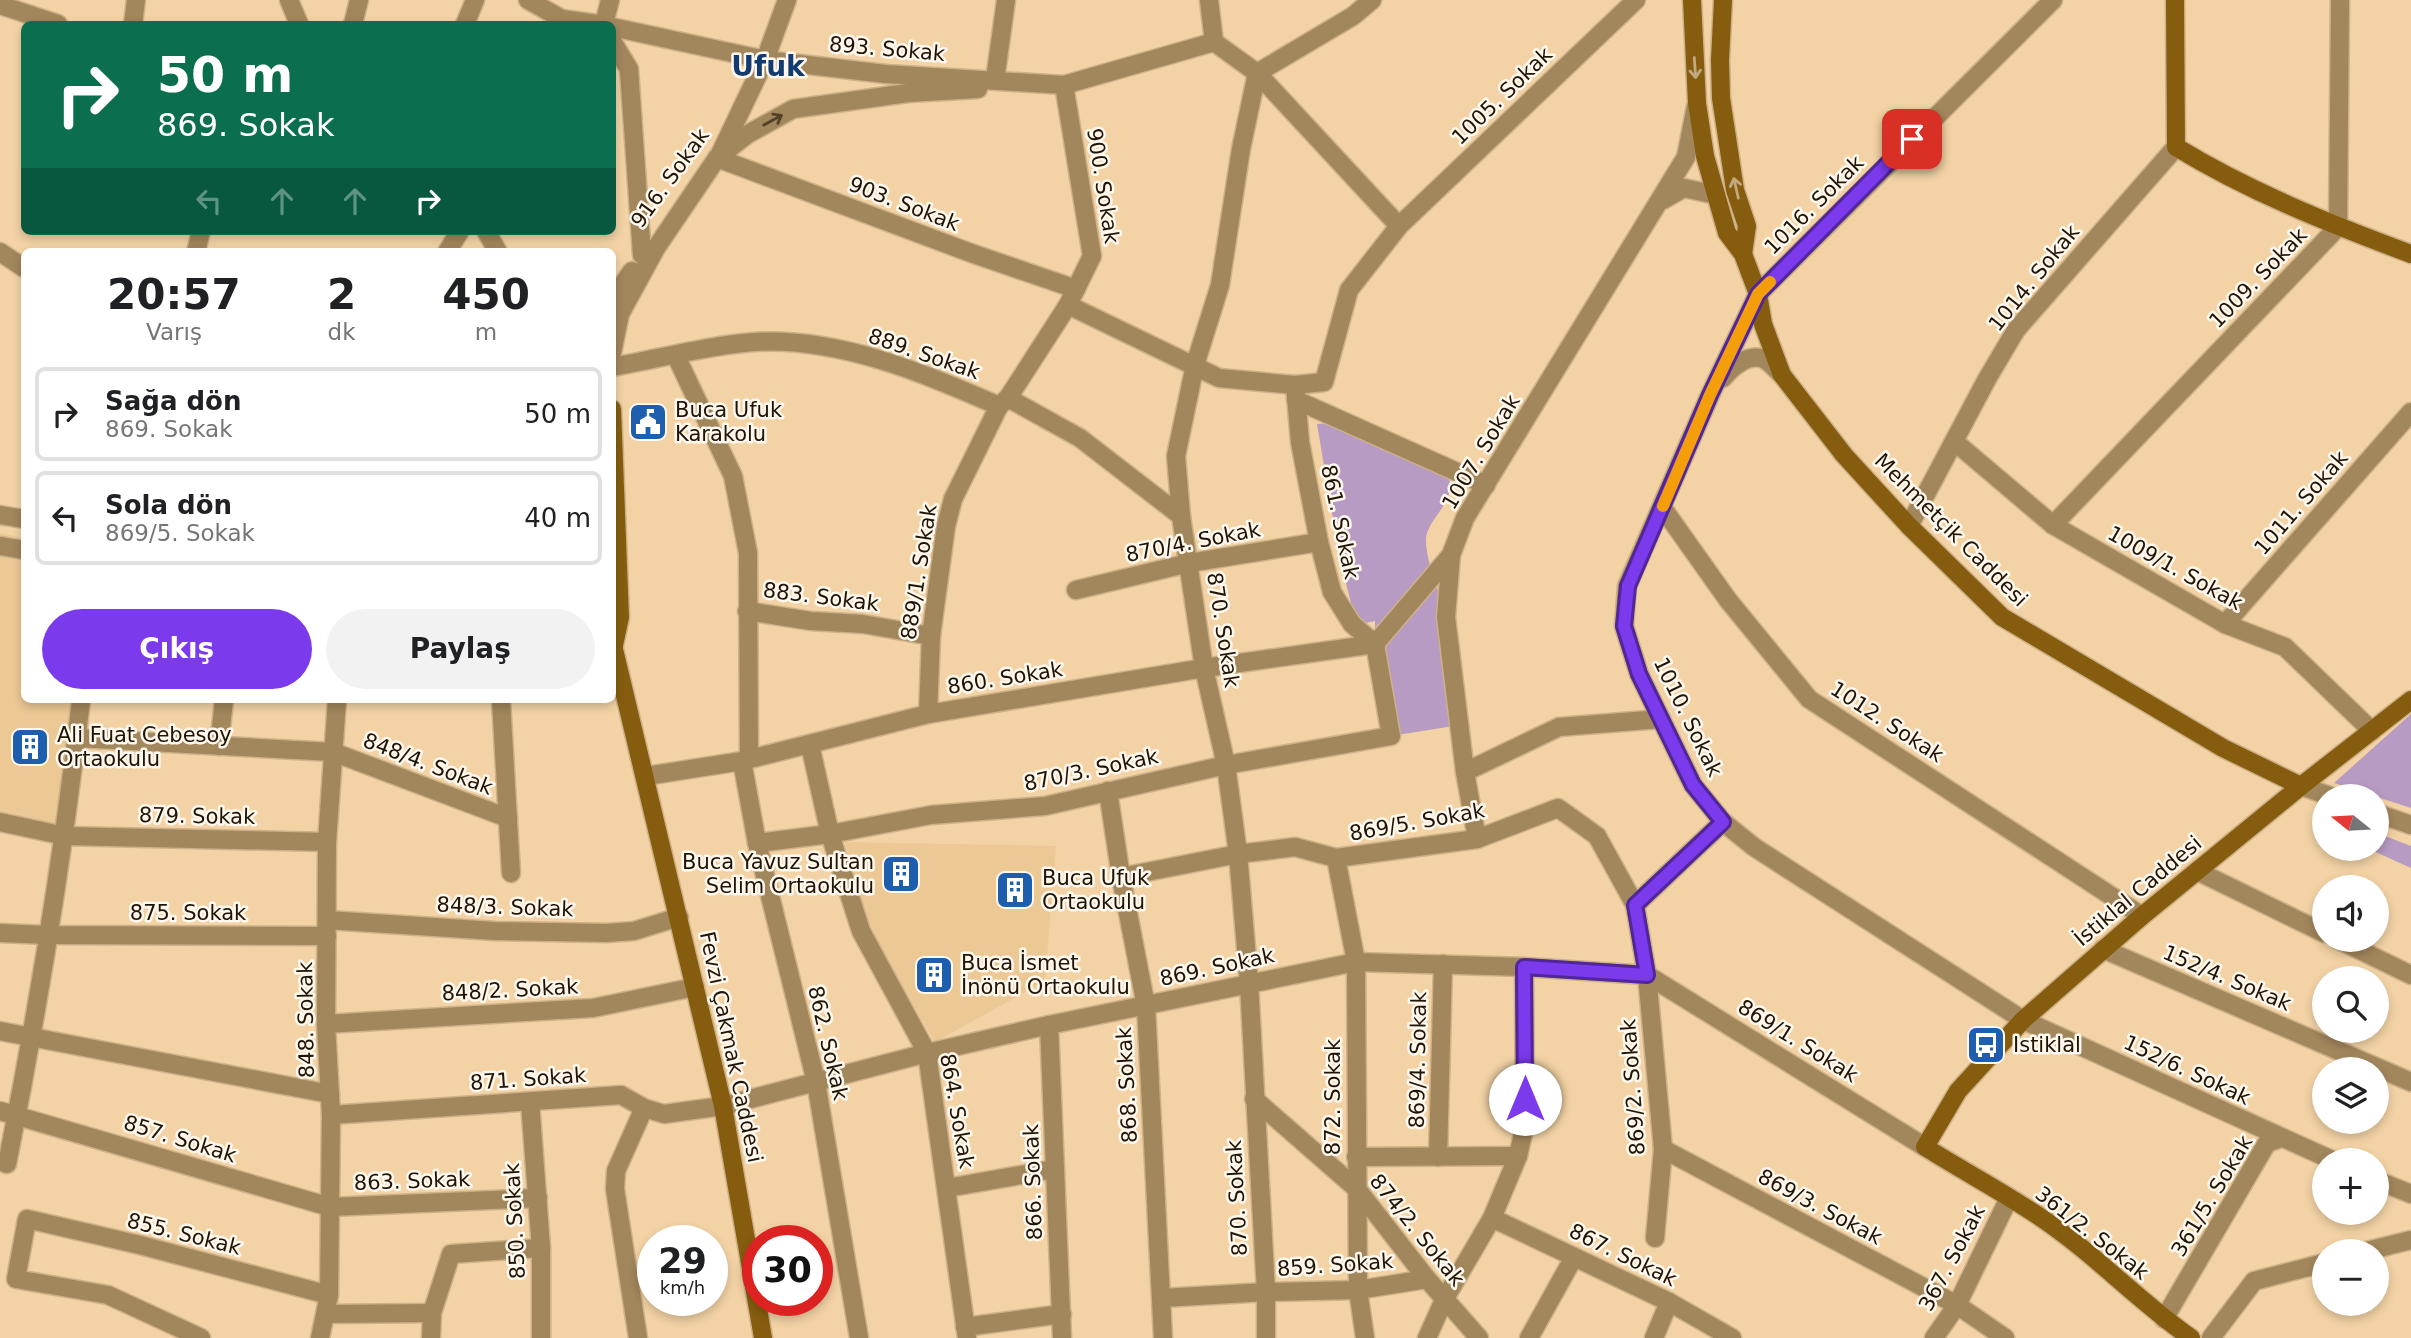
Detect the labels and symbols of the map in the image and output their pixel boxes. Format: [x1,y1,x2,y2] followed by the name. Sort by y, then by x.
[828,32,947,66] street label: 893. Sokak
[1447,42,1558,150] street label: 1005. Sokak
[731,50,806,83] district label: Ufuk
[1688,56,1701,79] one-way arrow
[1882,109,1942,169] pin
[763,113,783,127] one-way arrow
[626,123,714,232] street label: 916. Sokak
[1082,127,1124,246] street label: 900. Sokak
[1760,150,1869,259] street label: 1016. Sokak
[845,172,963,236] street label: 903. Sokak
[1728,177,1742,200] one-way arrow
[1984,219,2085,336] street label: 1014. Sokak
[2204,222,2312,333] street label: 1009. Sokak
[865,324,984,385] street label: 889. Sokak
[1437,389,1525,514] street label: 1007. Sokak
[675,398,783,446] place label: Buca Ufuk Karakolu
[627,401,669,443] public building icon: Buca Ufuk Karakolu
[2249,446,2353,560] street label: 1011. Sokak
[1870,449,2032,611] street label: Mehmetçik Caddesi
[1316,463,1364,582] street label: 861. Sokak
[896,502,942,641] street label: 889/1. Sokak
[1124,517,1263,567] street label: 870/4. Sokak
[2103,521,2247,615] street label: 1009/1. Sokak
[1202,571,1244,690] street label: 870. Sokak
[762,578,881,616] street label: 883. Sokak
[1649,653,1728,781] street label: 1010. Sokak
[946,657,1065,699] street label: 860. Sokak
[1826,677,1949,768] street label: 1012. Sokak
[57,723,232,771] place label: Ali Fuat Cebesoy Ortaokulu
[9,726,51,768] building icon: Ali Fuat Cebesoy Ortaokulu
[360,728,497,800] street label: 848/4. Sokak
[1022,744,1161,796] street label: 870/3. Sokak
[2312,784,2389,861] north arrow
[1348,798,1487,846] street label: 869/5. Sokak
[139,803,256,829] street label: 879. Sokak
[2069,830,2206,951] street label: İstiklal Caddesi
[682,850,874,898] place label: Buca Yavuz Sultan Selim Ortaokulu
[880,853,922,895] building icon: Buca Yavuz Sultan Selim Ortaokulu
[1042,866,1150,914] place label: Buca Ufuk Ortaokulu
[994,869,1036,911] building icon: Buca Ufuk Ortaokulu
[436,893,575,921] street label: 848/3. Sokak
[130,901,247,925] street label: 875. Sokak
[695,929,767,1165] street label: Fevzi Çakmak Caddesi
[2159,940,2295,1016] street label: 152/4. Sokak
[1158,943,1277,991] street label: 869. Sokak
[961,950,1130,999] place label: Buca İsmet İnönü Ortaokulu
[913,954,955,996] building icon: Buca İsmet İnönü Ortaokulu
[293,961,319,1078] street label: 848. Sokak
[441,974,580,1006] street label: 848/2. Sokak
[803,984,853,1103] street label: 862. Sokak
[1405,991,1431,1129] street label: 869/4. Sokak
[1734,995,1863,1088] street label: 869/1. Sokak
[1616,1017,1650,1156] street label: 869/2. Sokak
[1965,1024,2007,1066] bus stop icon: Istiklal
[1112,1025,1142,1144] street label: 868. Sokak
[2120,1030,2255,1110] street label: 152/6. Sokak
[2013,1033,2081,1057] place label: Istiklal
[1321,1038,1345,1155] street label: 872. Sokak
[935,1052,979,1171] street label: 864. Sokak
[1488,1062,1562,1136] position arrow
[469,1063,588,1095] street label: 871. Sokak
[121,1111,240,1168] street label: 857. Sokak
[1019,1123,1047,1241] street label: 866. Sokak
[2166,1130,2258,1261] street label: 361/5. Sokak
[1222,1138,1252,1257] street label: 870. Sokak
[500,1161,530,1280] street label: 850. Sokak
[1754,1164,1887,1250] street label: 869/3. Sokak
[353,1167,471,1195] street label: 863. Sokak
[1365,1169,1470,1291] street label: 874/2. Sokak
[2031,1181,2154,1285] street label: 361/2. Sokak
[1914,1200,1990,1315] street label: 367. Sokak
[125,1208,244,1260] street label: 855. Sokak
[1565,1219,1681,1292] street label: 867. Sokak
[742,1225,833,1316] speed limit sign: 30
[1276,1249,1395,1281] street label: 859. Sokak

